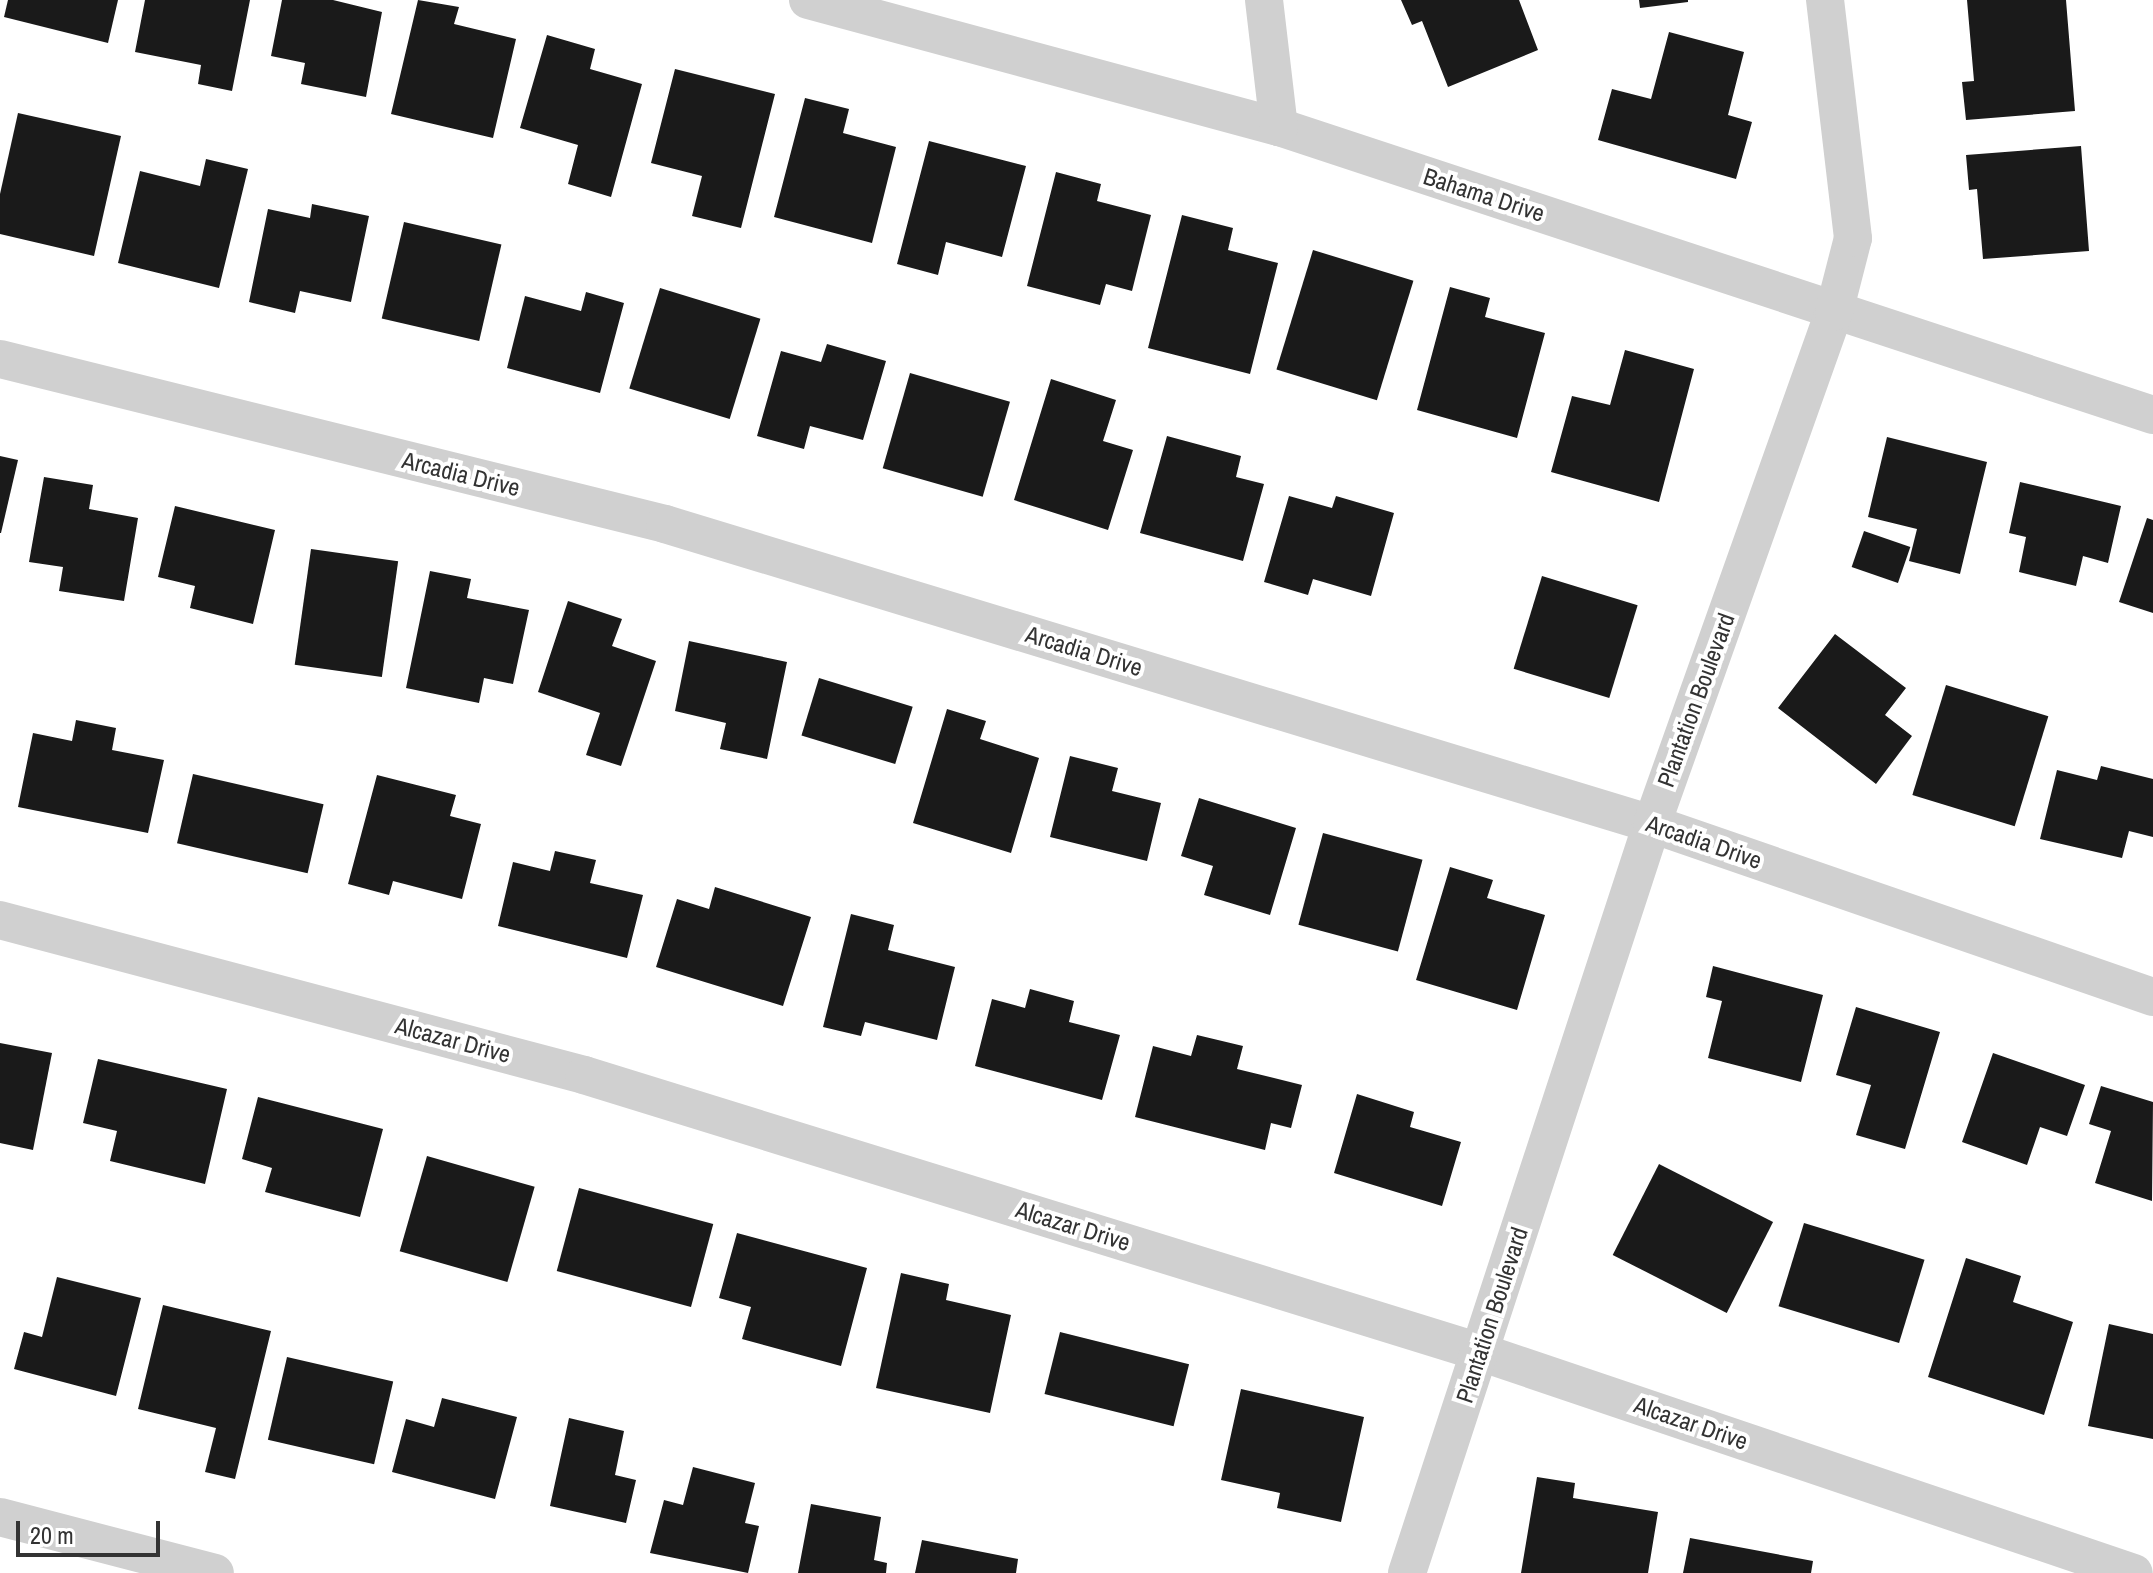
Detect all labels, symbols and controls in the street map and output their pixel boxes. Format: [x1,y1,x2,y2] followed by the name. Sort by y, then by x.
[1420,162,1548,228] street label: Bahama Drive
[399,445,523,503] street label: Arcadia Drive
[1651,609,1741,791] street label: Plantation Boulevard
[1022,620,1146,682] street label: Arcadia Drive
[1642,809,1766,875] street label: Arcadia Drive
[392,1011,514,1069] street label: Alcazar Drive
[1012,1195,1134,1257] street label: Alcazar Drive
[1450,1224,1534,1406] street label: Plantation Boulevard
[1630,1390,1752,1456] street label: Alcazar Drive
[20,1505,164,1555] scale bar
[30,1519,74,1551] text: 20 m

